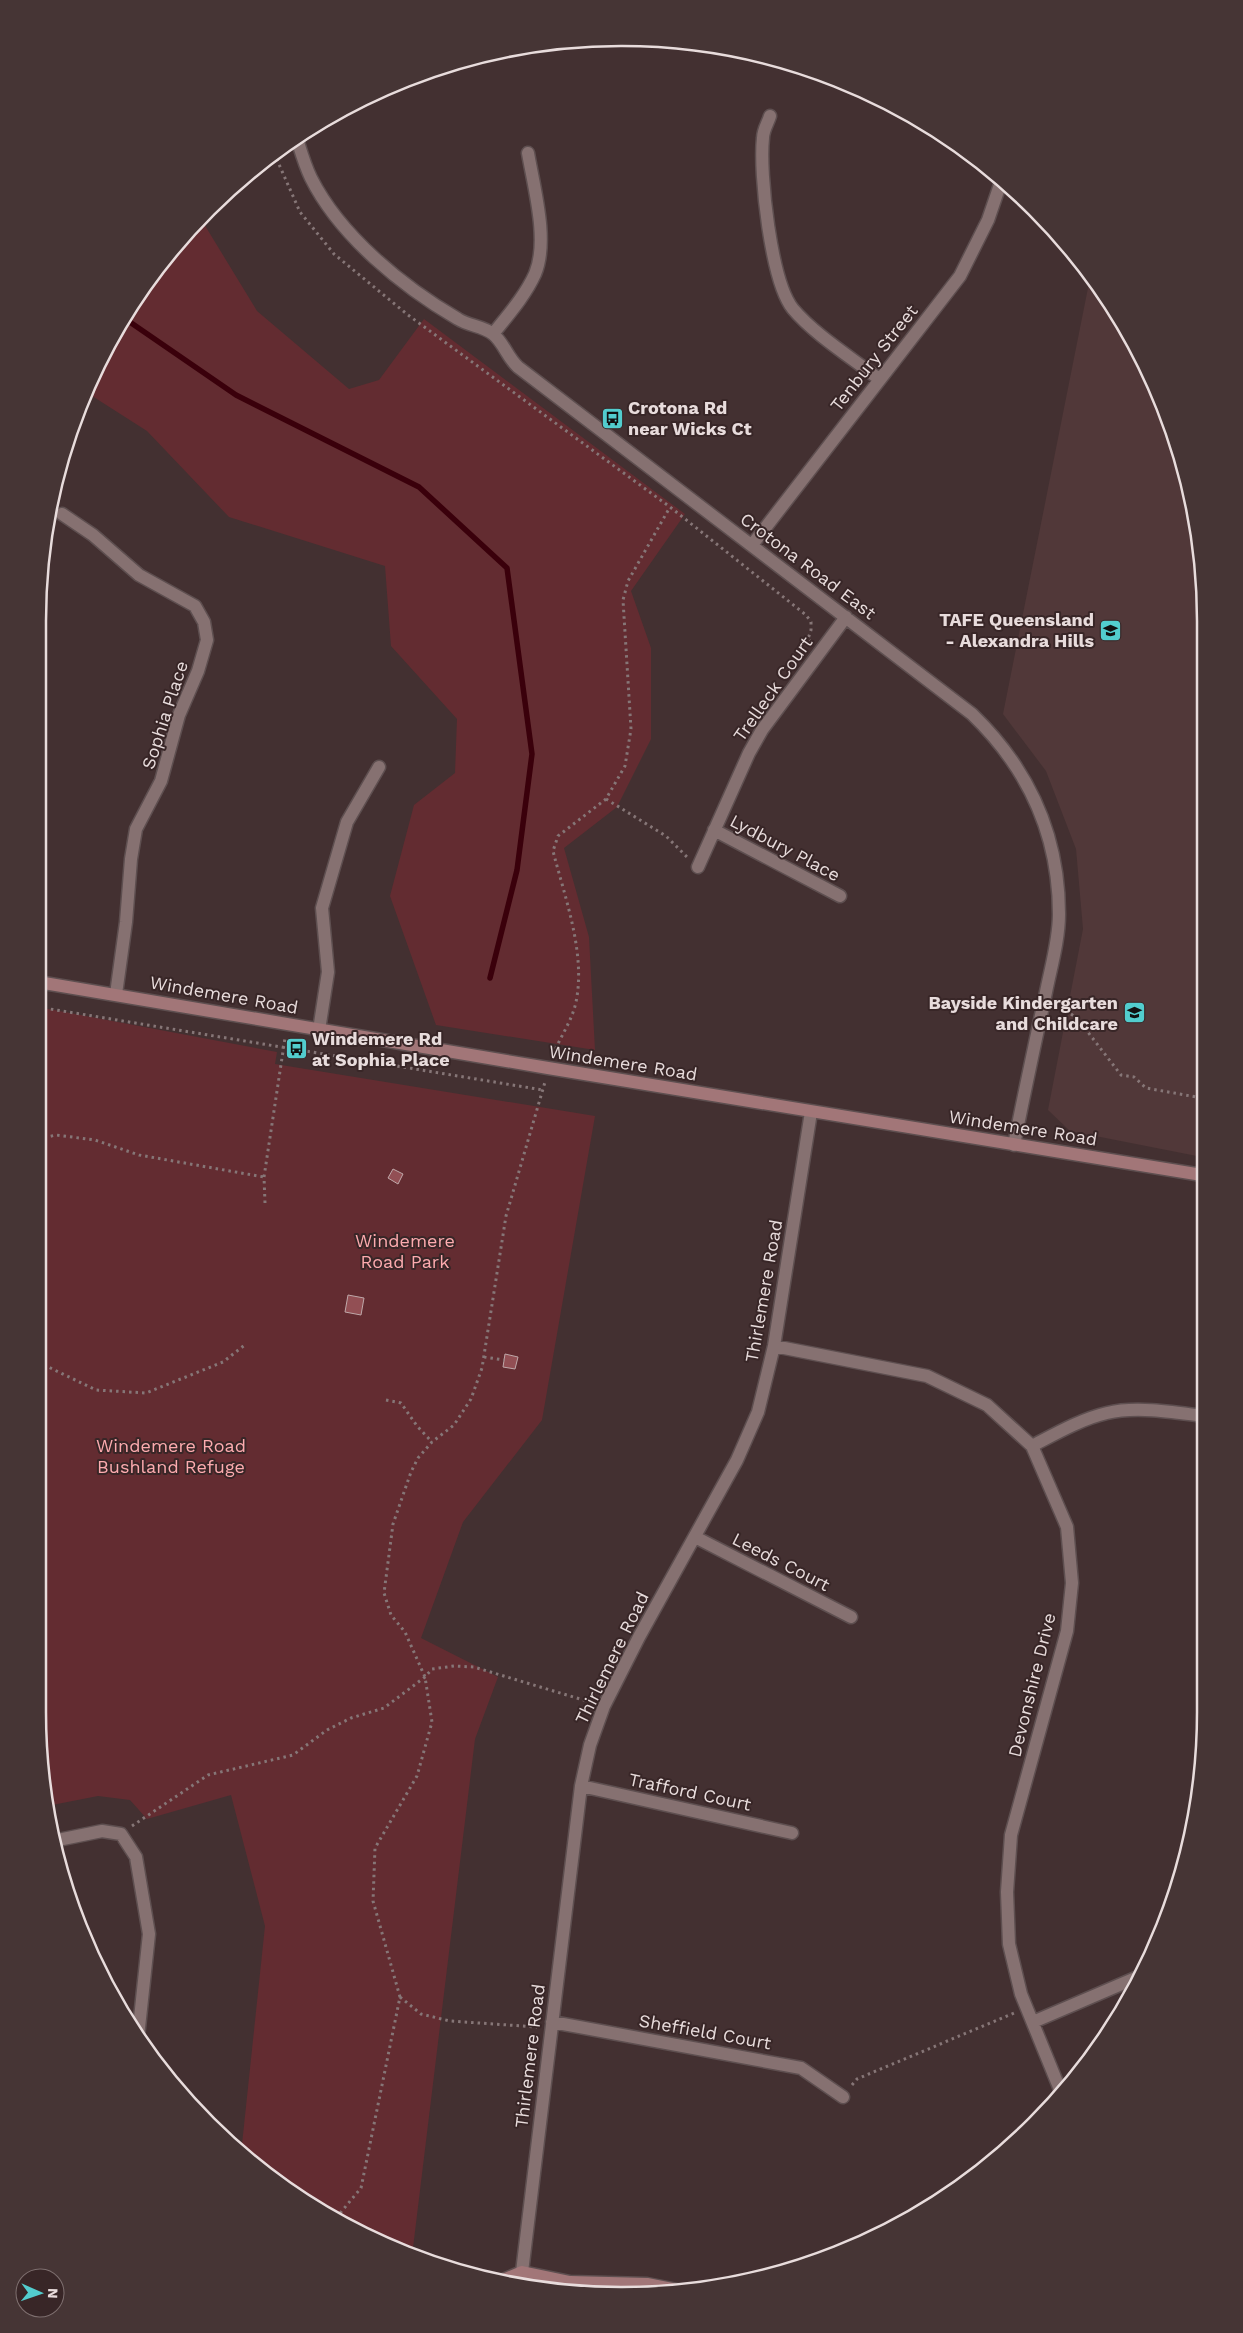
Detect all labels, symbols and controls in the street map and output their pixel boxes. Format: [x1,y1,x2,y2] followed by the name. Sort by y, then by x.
[826,300,922,415] street label: Tenbury Street
[628,397,752,439] place label: Crotona Rd near Wicks Ct
[600,406,624,430] bus stop icon: Crotona Rd near Wicks Ct
[736,508,881,624] street label: Crotona Road East
[939,609,1094,651] place label: TAFE Queensland - Alexandra Hills
[1098,618,1122,642] school or university icon: TAFE Queensland - Alexandra Hills
[729,632,817,745] street label: Trelleck Court
[137,658,192,772] street label: Sophia Place
[727,810,844,885] street label: Lydbury Place
[148,971,300,1018] street label: Windemere Road
[929,992,1118,1034] place label: Bayside Kindergarten and Childcare
[1122,1001,1146,1025] school or university icon: Bayside Kindergarten and Childcare
[312,1028,450,1070] place label: Windemere Rd at Sophia Place
[284,1037,308,1061] bus stop icon: Windemere Rd at Sophia Place
[547,1040,699,1085] street label: Windemere Road
[947,1105,1099,1150] street label: Windemere Road
[741,1218,786,1364] street label: Thirlemere Road
[355,1230,455,1272] park label: Windemere Road Park
[96,1435,246,1477] park label: Windemere Road Bushland Refuge
[729,1528,834,1595] street label: Leeds Court
[570,1588,653,1727] street label: Thirlemere Road
[1003,1610,1060,1759] street label: Devonshire Drive
[627,1768,754,1815] street label: Trafford Court
[510,1983,549,2129] street label: Thirlemere Road
[637,2010,773,2054] street label: Sheffield Court
[15,2268,65,2318] north arrow
[45,2288,61,2299] text: N

